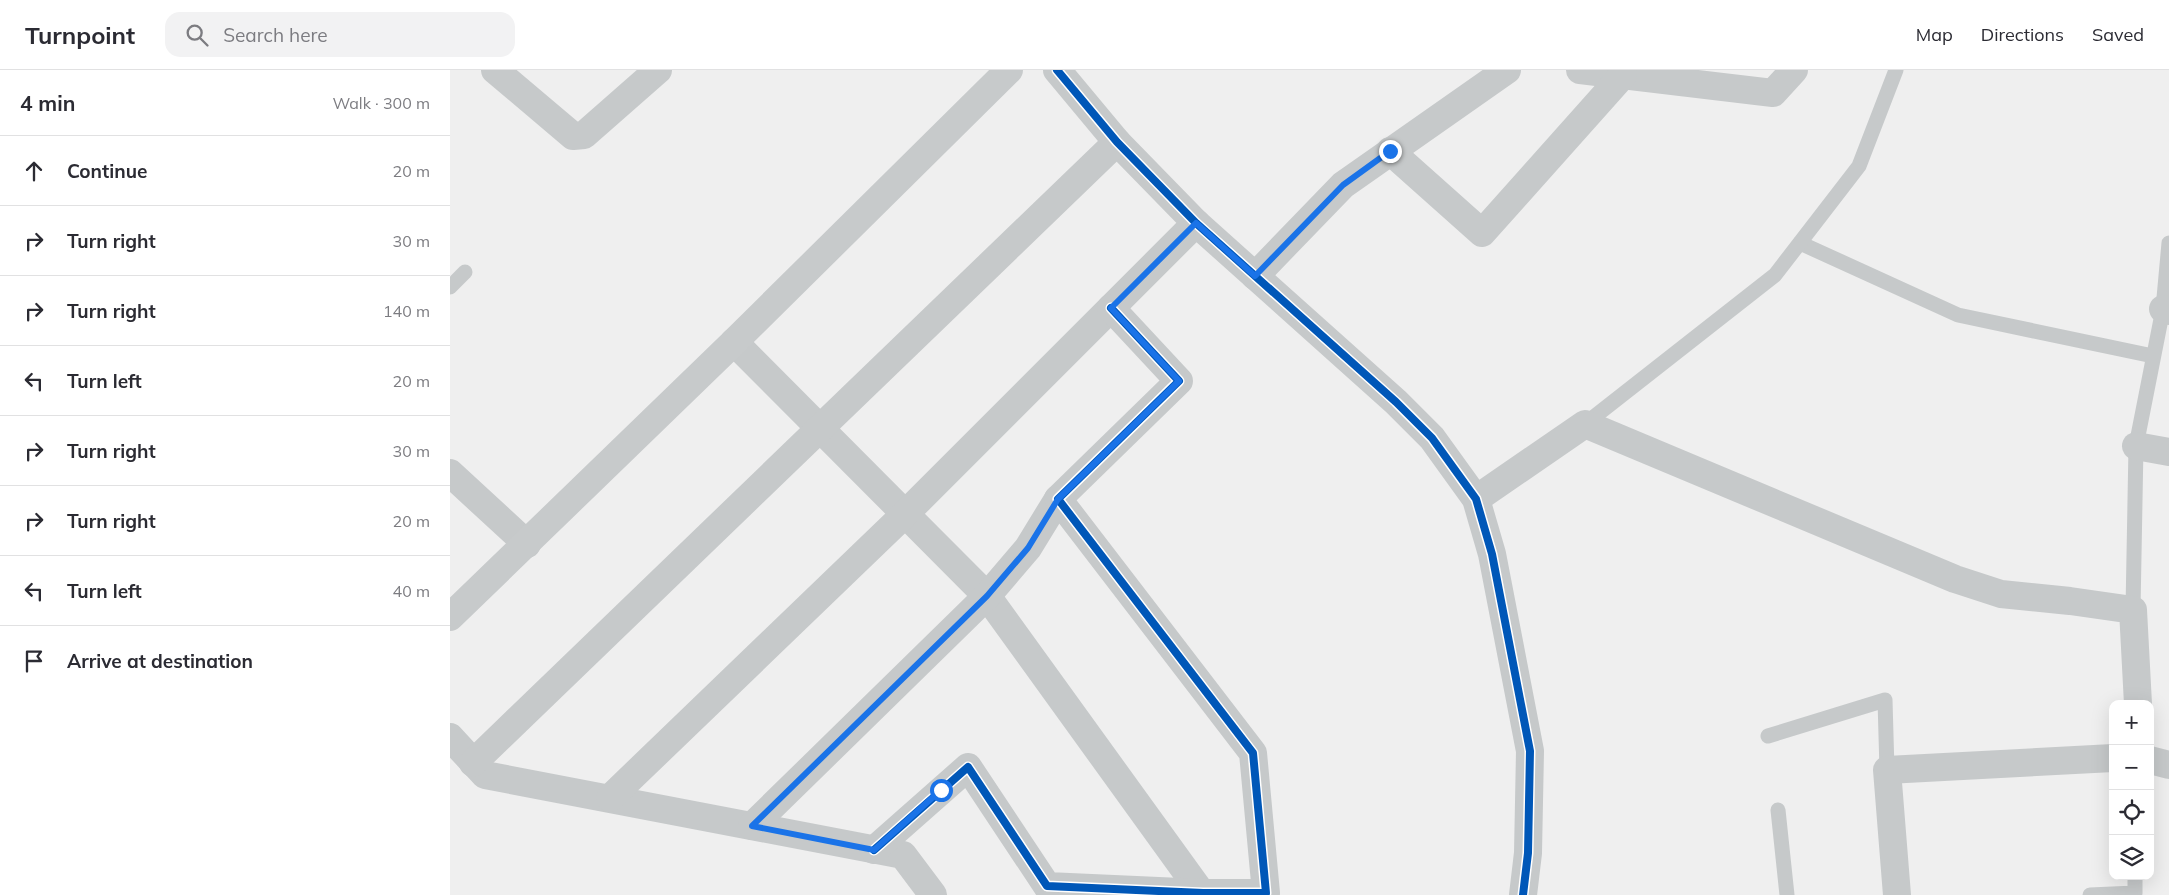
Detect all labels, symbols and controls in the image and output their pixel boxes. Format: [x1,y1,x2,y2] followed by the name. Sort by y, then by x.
[165,12,515,57] search box
[25,20,135,50] text: Turnpoint
[183,21,211,49] icon: search
[223,23,328,47] text: Search here
[1916,23,1953,46] text: Map
[1981,23,2064,46] text: Directions
[2092,23,2144,46] text: Saved
[20,90,75,116] text: 4 min
[332,93,430,113] text: Walk · 300 m
[1379,140,1402,163] route end
[20,157,48,185] icon: ahead
[67,159,147,183] text: Continue
[393,161,430,181] text: 20 m
[20,227,48,255] icon: right
[67,229,156,253] text: Turn right
[393,231,430,251] text: 30 m
[20,297,48,325] icon: right
[67,299,156,323] text: Turn right
[383,301,430,321] text: 140 m
[20,367,48,395] icon: left
[67,369,142,393] text: Turn left
[393,371,430,391] text: 20 m
[20,437,48,465] icon: right
[67,439,156,463] text: Turn right
[393,441,430,461] text: 30 m
[20,507,48,535] icon: right
[67,509,156,533] text: Turn right
[393,511,430,531] text: 20 m
[20,577,48,605] icon: left
[67,579,142,603] text: Turn left
[393,581,430,601] text: 40 m
[20,647,48,675] icon: arrive
[67,649,253,673] text: Arrive at destination
[2109,700,2154,880] map controls
[2109,700,2154,745] button: +
[2109,745,2154,790] button: −
[930,779,953,802] route start
[2109,790,2154,835] button: locate
[2109,835,2154,880] button: layers

